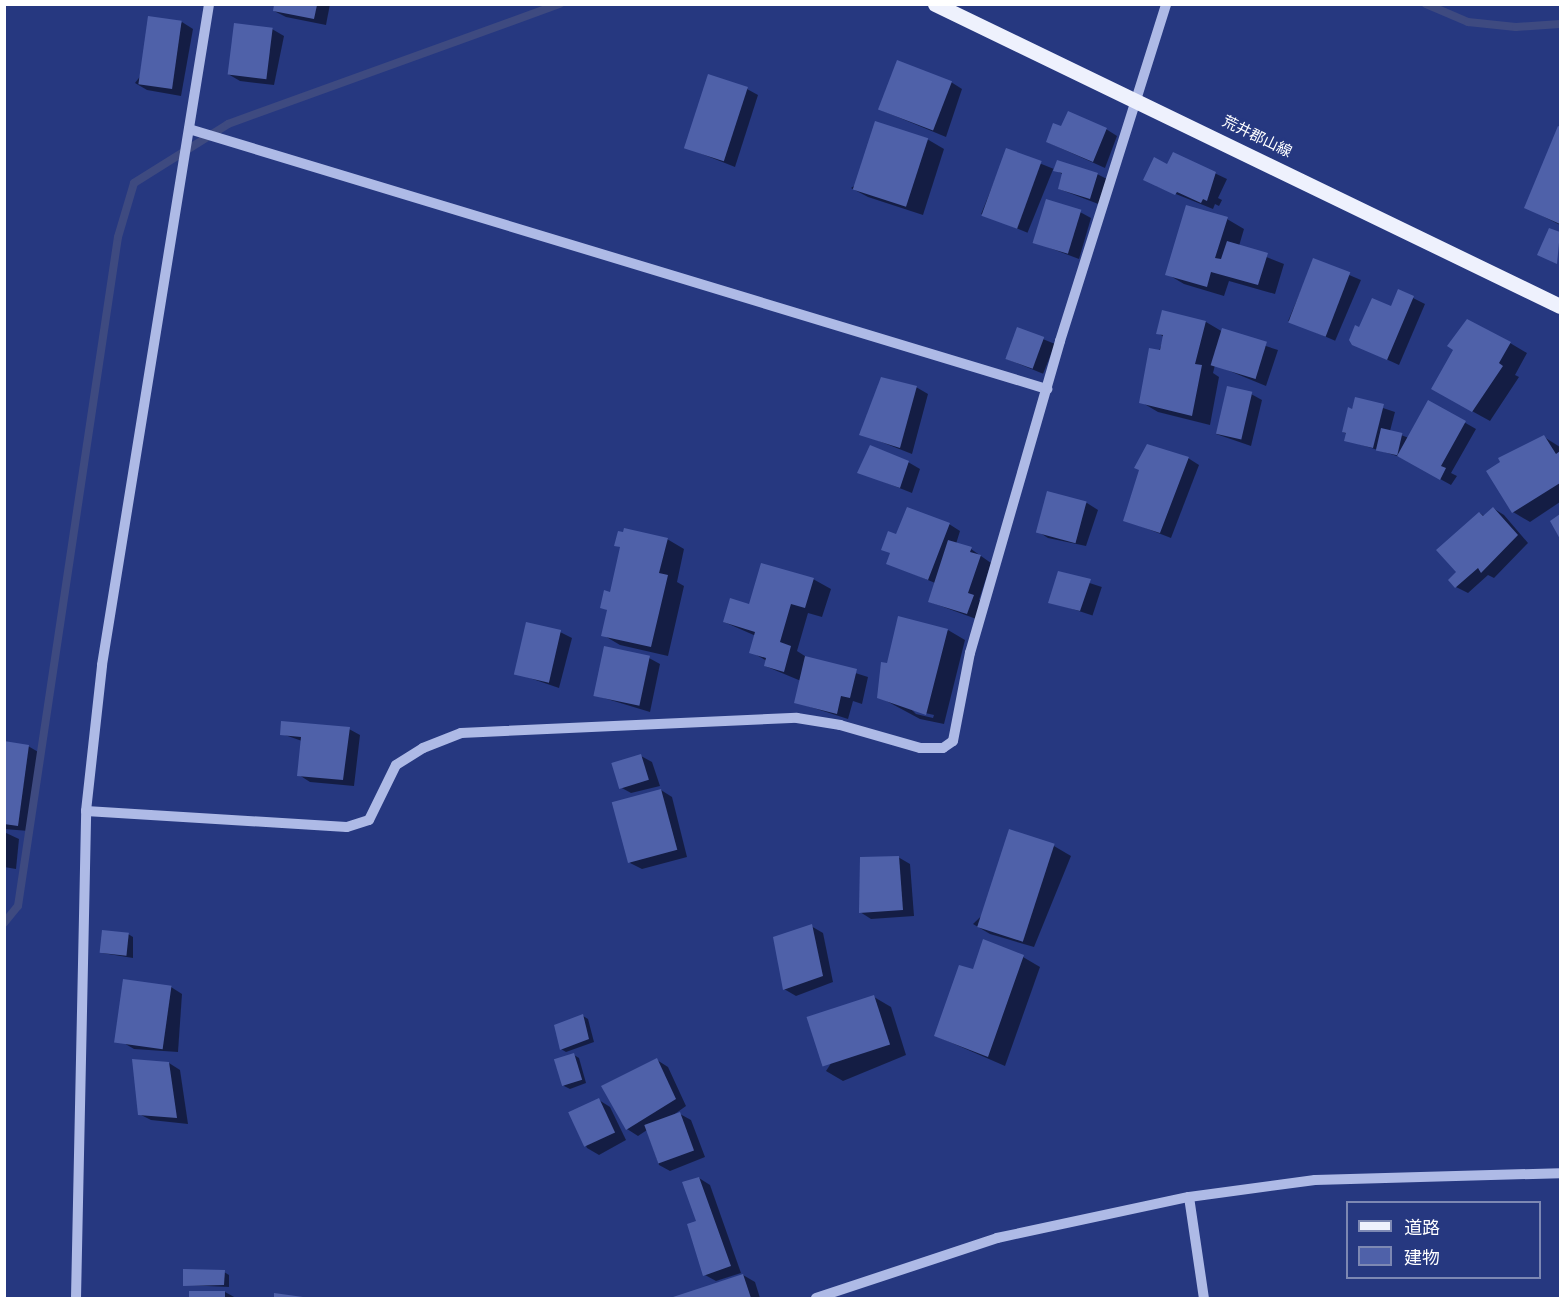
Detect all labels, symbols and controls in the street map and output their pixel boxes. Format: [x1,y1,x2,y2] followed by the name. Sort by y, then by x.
[1219,112,1295,162] street label: 荒井郡山線
[1346,1201,1541,1279] legend
[1404,1217,1440,1239] text: 道路
[1404,1247,1440,1269] text: 建物

